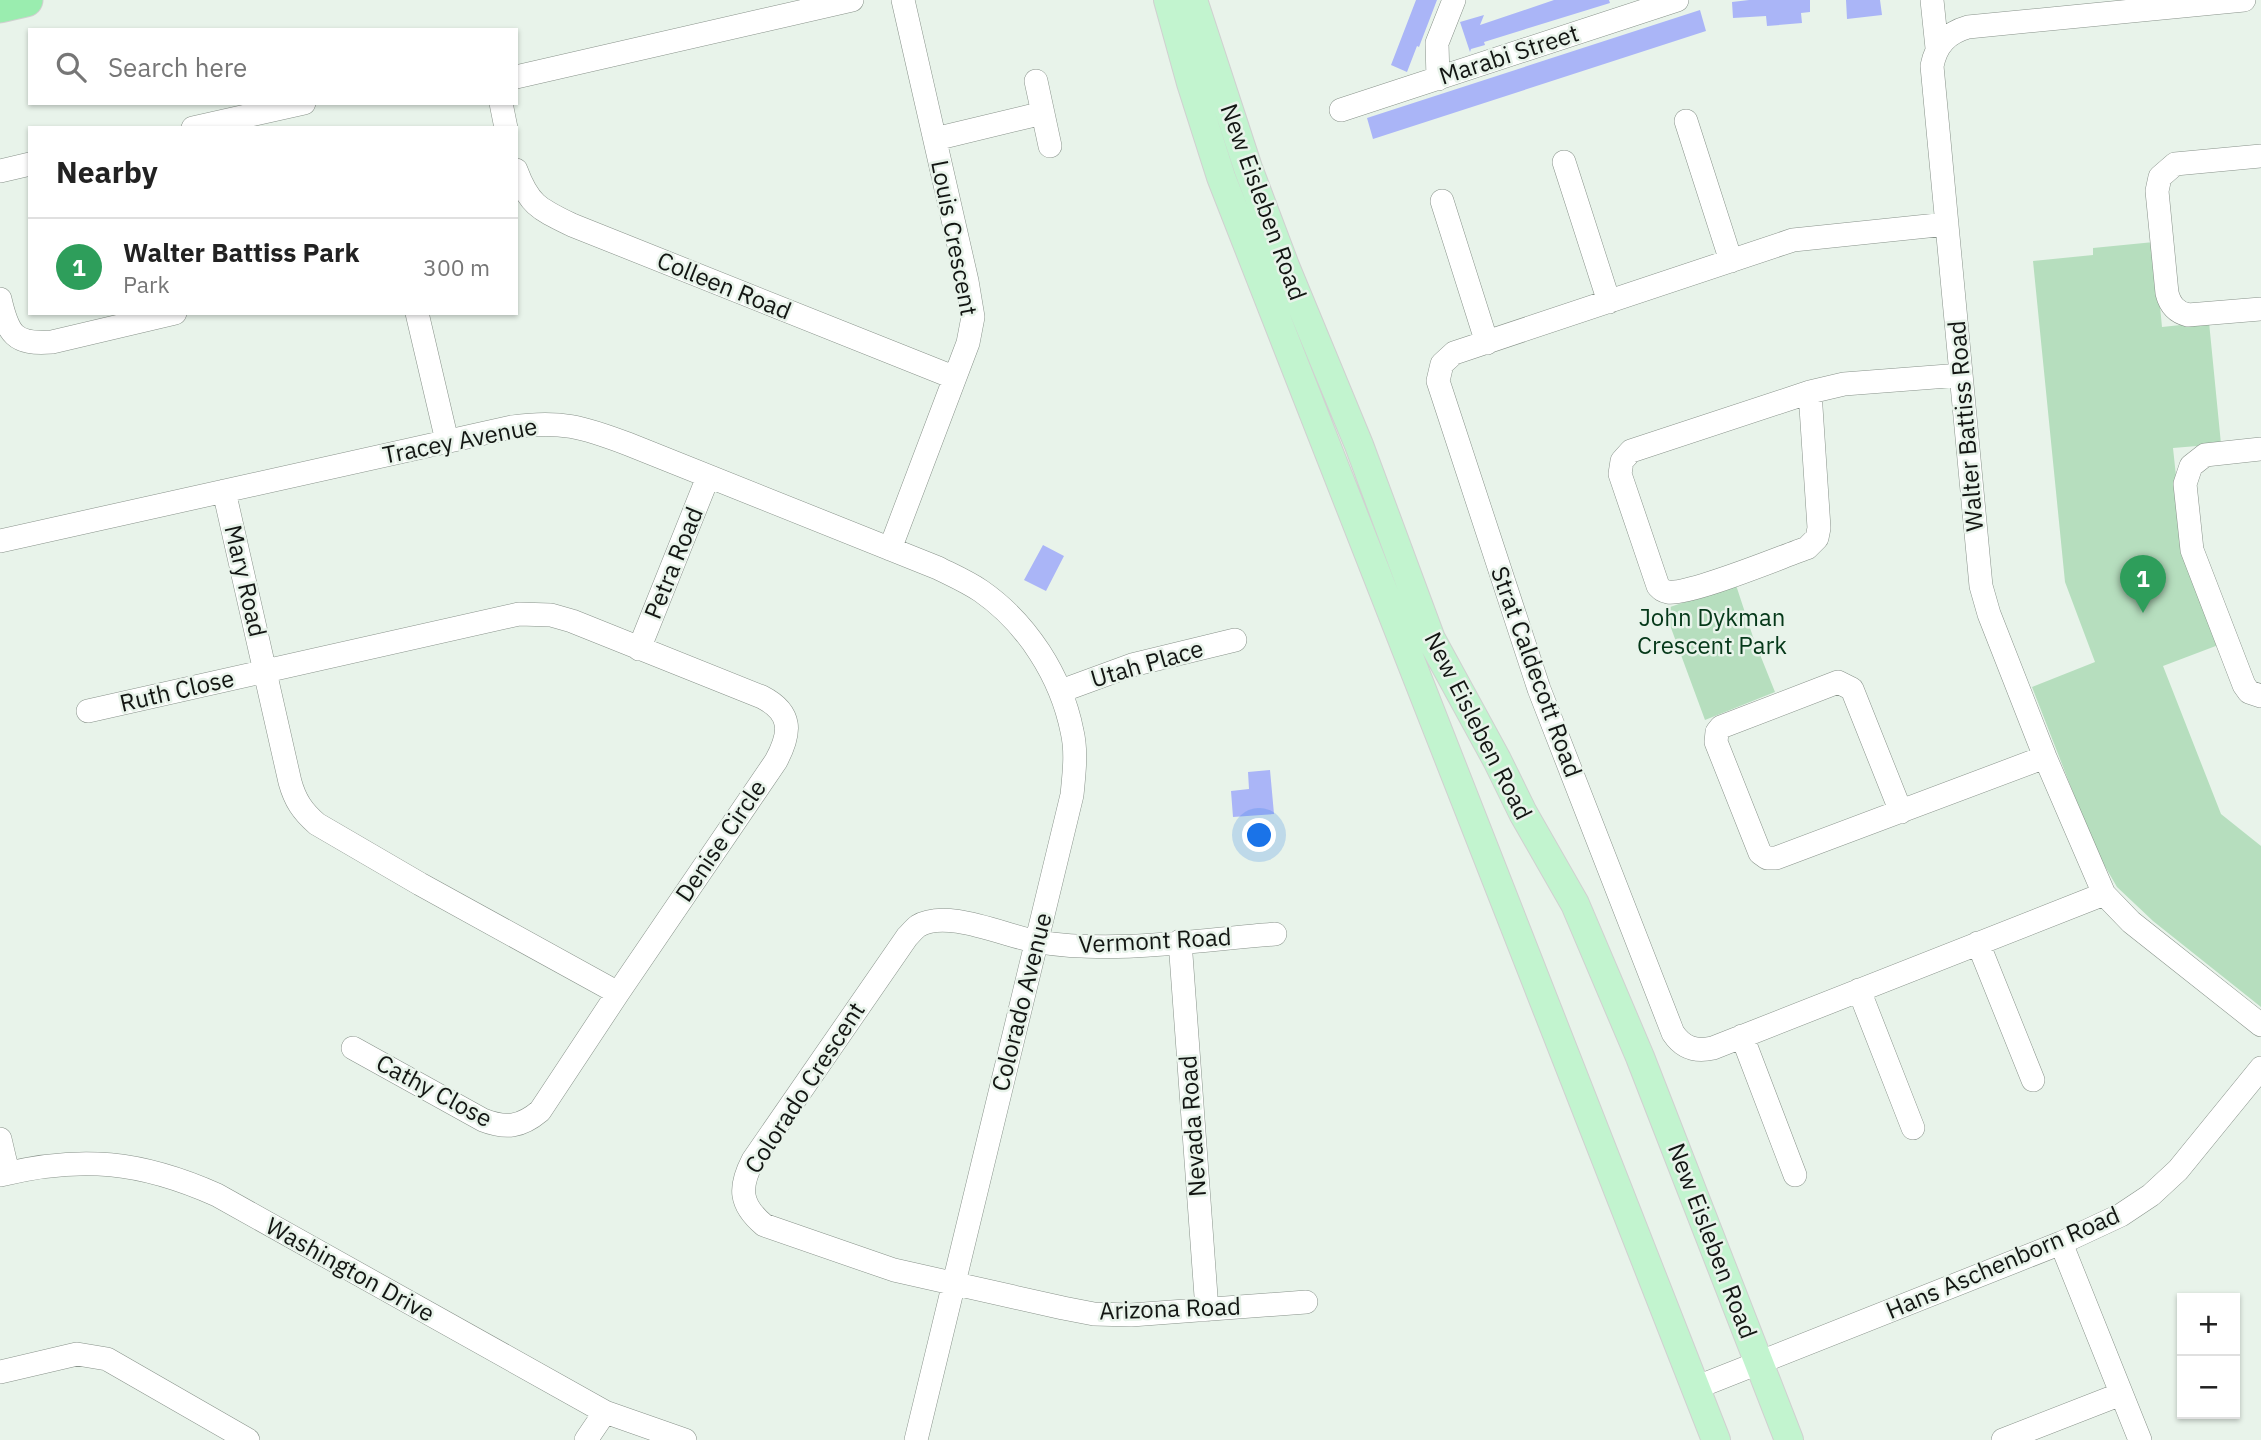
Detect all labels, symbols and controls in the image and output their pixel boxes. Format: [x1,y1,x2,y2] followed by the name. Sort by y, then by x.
[1435,16,1583,92] street label: Marabi Street
[28,28,518,105] search box
[52,48,90,86] icon: search
[108,50,247,84] text: Search here
[1213,99,1314,304] street label: New Eisleben Road
[56,152,158,191] text: Nearby
[924,157,986,318] street label: Louis Crescent
[123,235,360,269] text: Walter Battiss Park
[653,244,796,327] street label: Colleen Road
[72,252,86,282] text: 1
[423,252,490,282] text: 300 m
[123,269,170,299] text: Park
[1940,319,1990,533] street label: Walter Battiss Road
[380,409,540,471] street label: Tracey Avenue
[636,502,710,623] street label: Petra Road
[218,522,274,640] street label: Mary Road
[2120,555,2166,613] pin: 1
[1484,562,1590,782] street label: Strat Caldecott Road
[1637,601,1787,661] park label: John Dykman Crescent Park
[1418,626,1540,825] street label: New Eisleben Road
[1087,632,1207,694] street label: Utah Place
[116,661,237,719] street label: Ruth Close
[668,773,773,908] street label: Denise Circle
[1242,818,1276,852] your location
[983,909,1059,1094] street label: Colorado Avenue
[1078,920,1232,960] street label: Vermont Road
[737,996,872,1179] street label: Colorado Crescent
[371,1046,498,1134] street label: Cathy Close
[1171,1054,1213,1198] street label: Nevada Road
[1661,1138,1765,1343] street label: New Eisleben Road
[1881,1198,2124,1326] street label: Hans Aschenborn Road
[260,1209,441,1329] street label: Washington Drive
[1099,1290,1241,1326] street label: Arizona Road
[2177,1293,2240,1419] map controls
[2177,1293,2240,1356] button: +
[2177,1356,2240,1419] button: −

